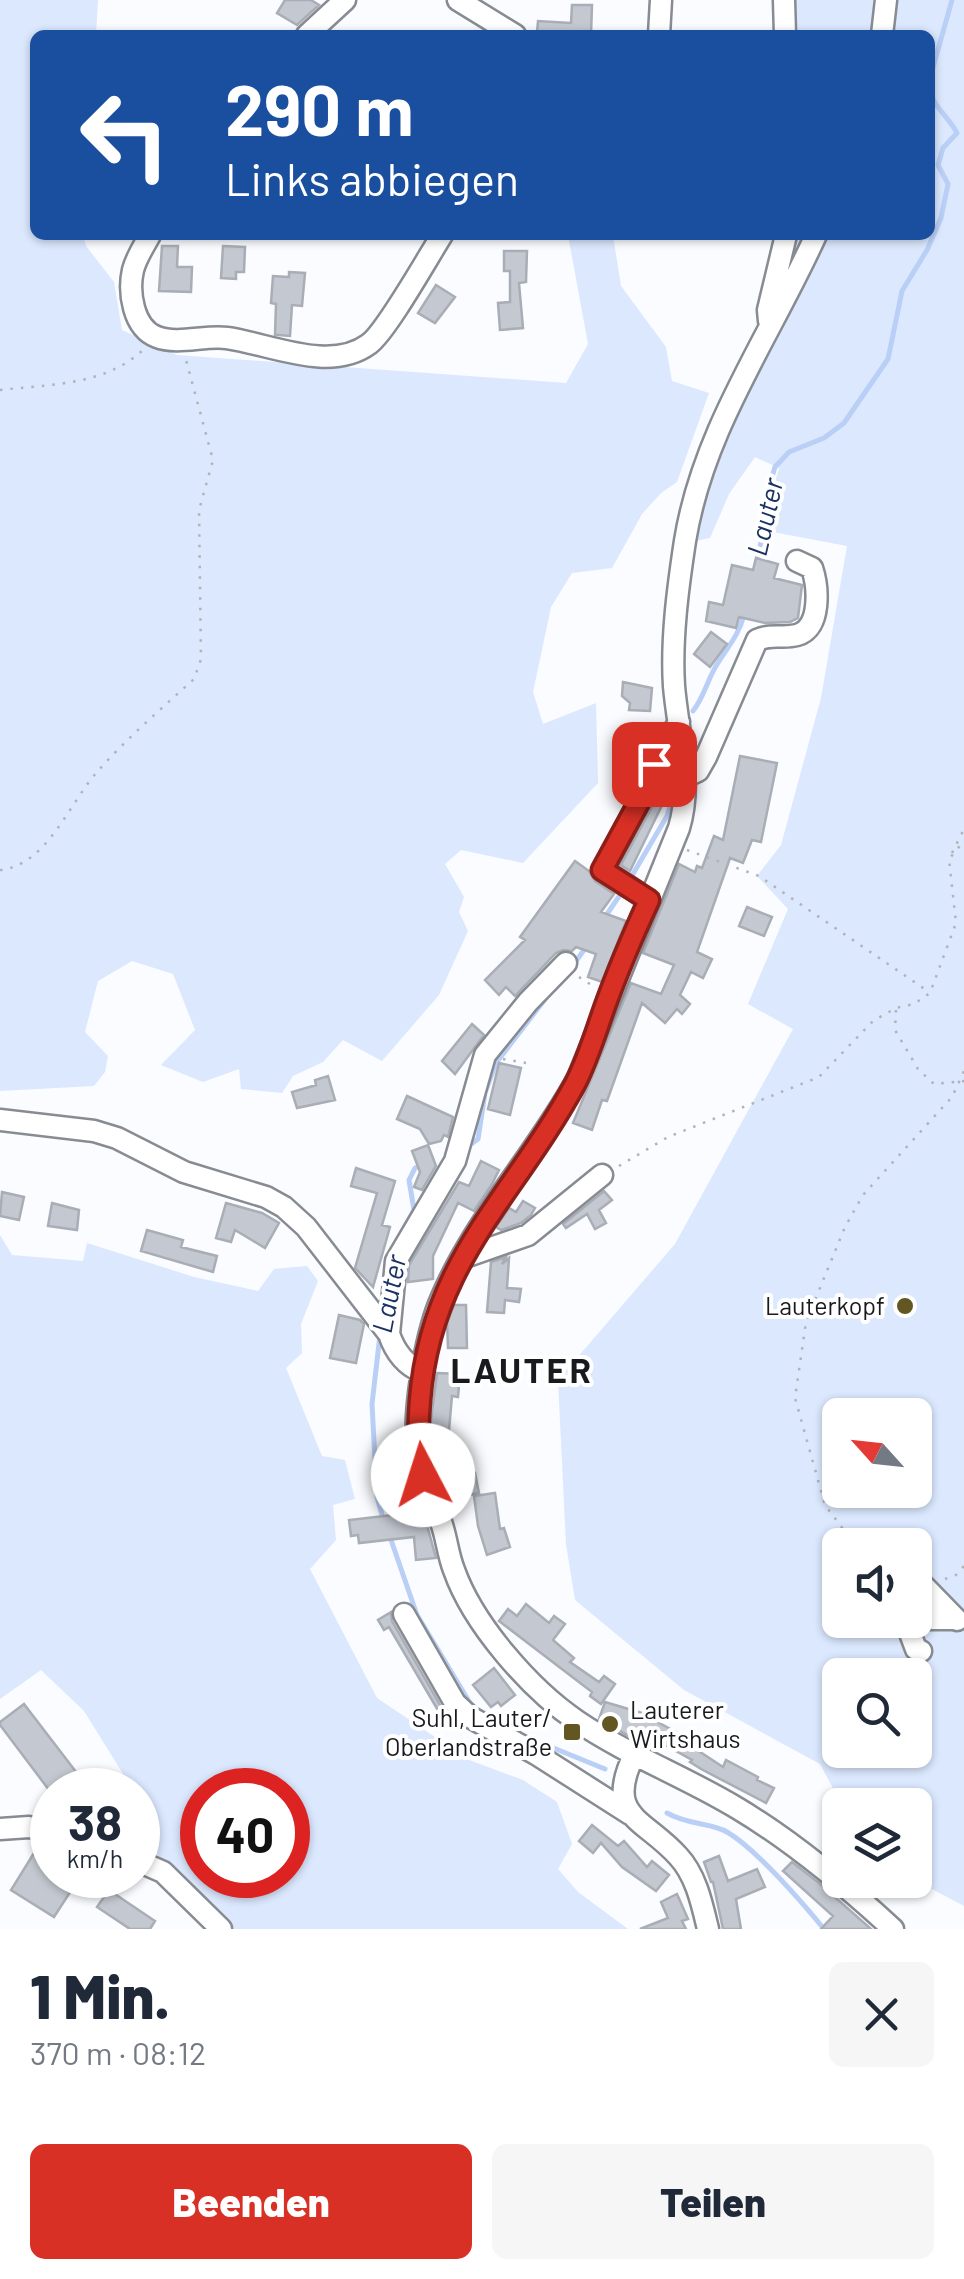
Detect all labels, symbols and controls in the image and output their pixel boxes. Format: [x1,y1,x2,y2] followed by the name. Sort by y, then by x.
[225,66,414,150] text: 290 m
[60,70,190,200] icon: left
[225,151,519,205] text: Links abbiegen
[739,474,790,559] water label: Lauter
[612,722,697,807] pin
[627,737,682,792] icon: arrive
[364,1251,412,1336] water label: Lauter
[765,1290,885,1320] place label: Lauterkopf
[894,1295,916,1317] marker: Lauterkopf
[450,1348,594,1390] district label: LAUTER
[822,1398,932,1508] north arrow
[822,1398,932,1898] map controls
[371,1423,475,1527] position arrow
[822,1528,932,1638] button: sound
[822,1658,932,1768] button: search
[630,1694,741,1753] place label: Lauterer Wirtshaus
[385,1702,552,1761] place label: Suhl, Lauter/ Oberlandstraße
[599,1713,621,1735] marker: Lauterer Wirtshaus
[561,1721,583,1743] marker: Suhl, Lauter/ Oberlandstraße
[180,1768,310,1898] speed limit sign: 40
[822,1788,932,1898] button: layers
[68,1791,122,1851] text: 38
[67,1843,123,1873] text: km/h
[30,1959,170,2031] text: 1 Min.
[829,1962,934,2067] button: close
[30,2033,206,2071] text: 370 m · 08:12
[30,2144,472,2259] button: Beenden
[492,2144,934,2259] button: Teilen

